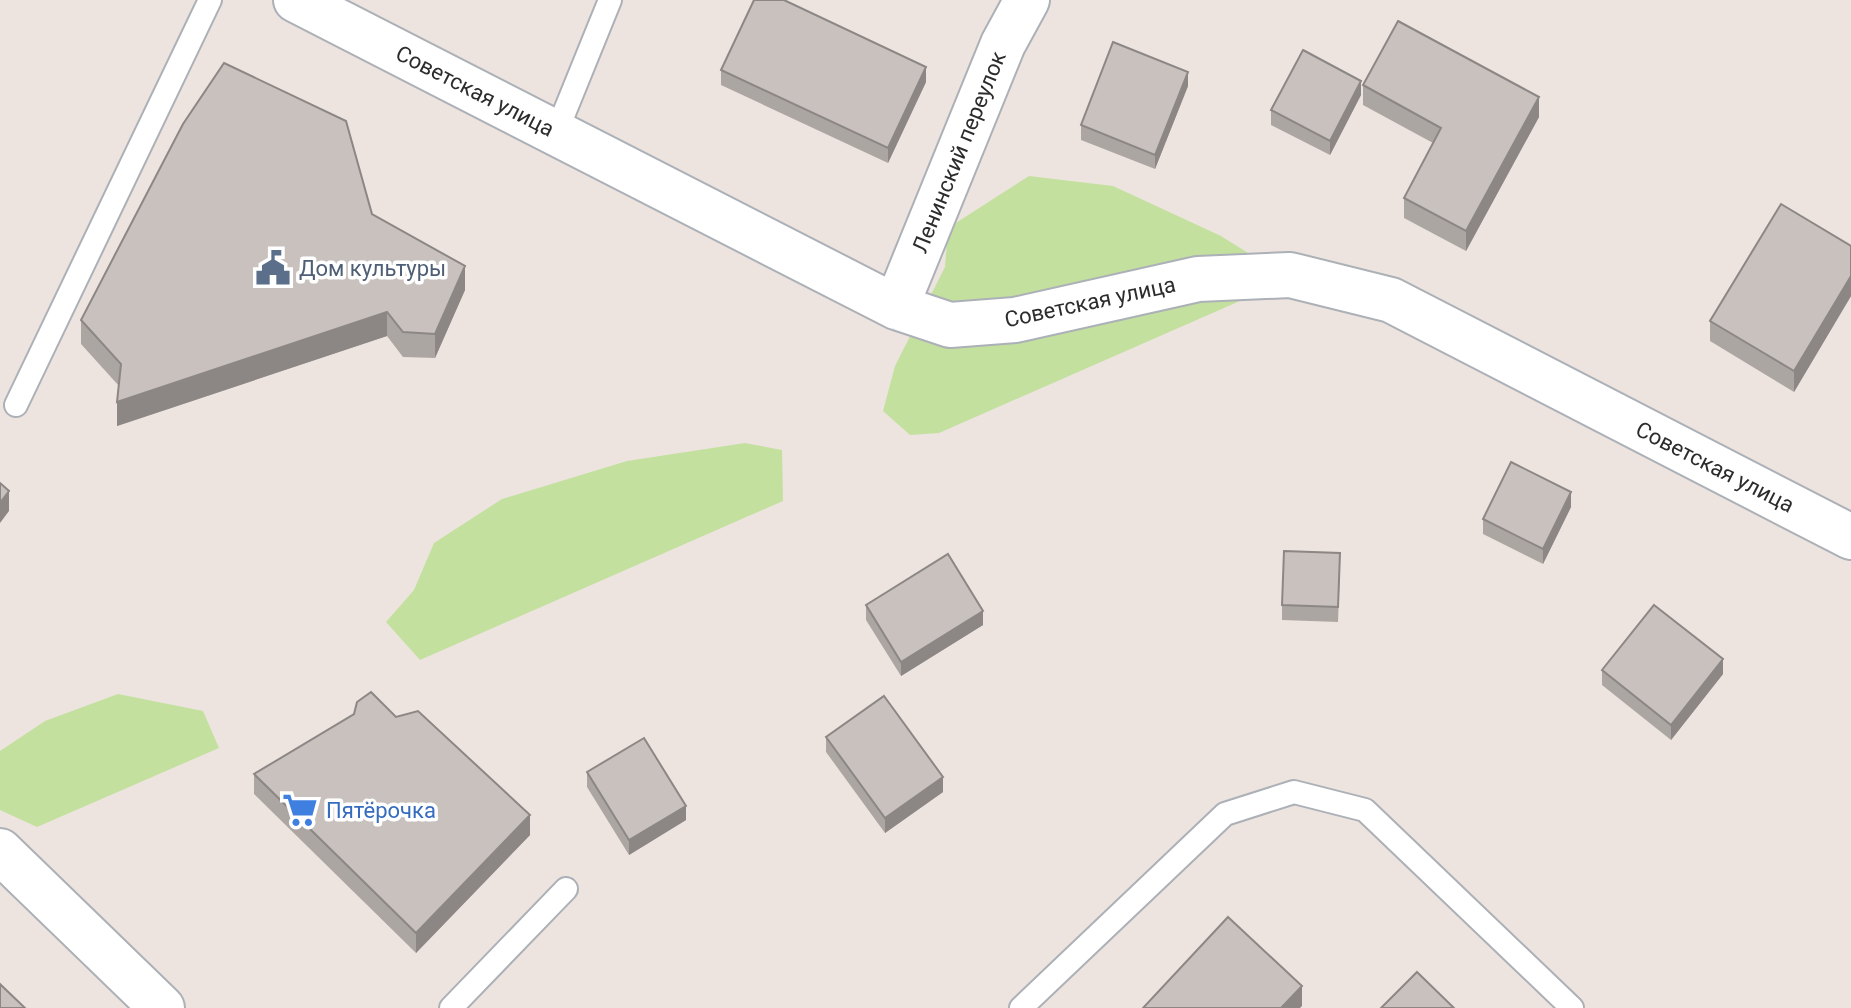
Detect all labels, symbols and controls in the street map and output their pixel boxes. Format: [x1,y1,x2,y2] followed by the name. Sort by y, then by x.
[392,40,558,142] street label: Советская улица
[907,48,1011,256] street label: Ленинский переулок
[254,249,292,287] public building icon: Дом культуры
[299,256,446,281] place label: Дом культуры
[1002,272,1178,332] street label: Советская улица
[1632,416,1798,518] street label: Советская улица
[281,791,319,829] supermarket icon: Пятёрочка
[326,798,436,823] place label: Пятёрочка

